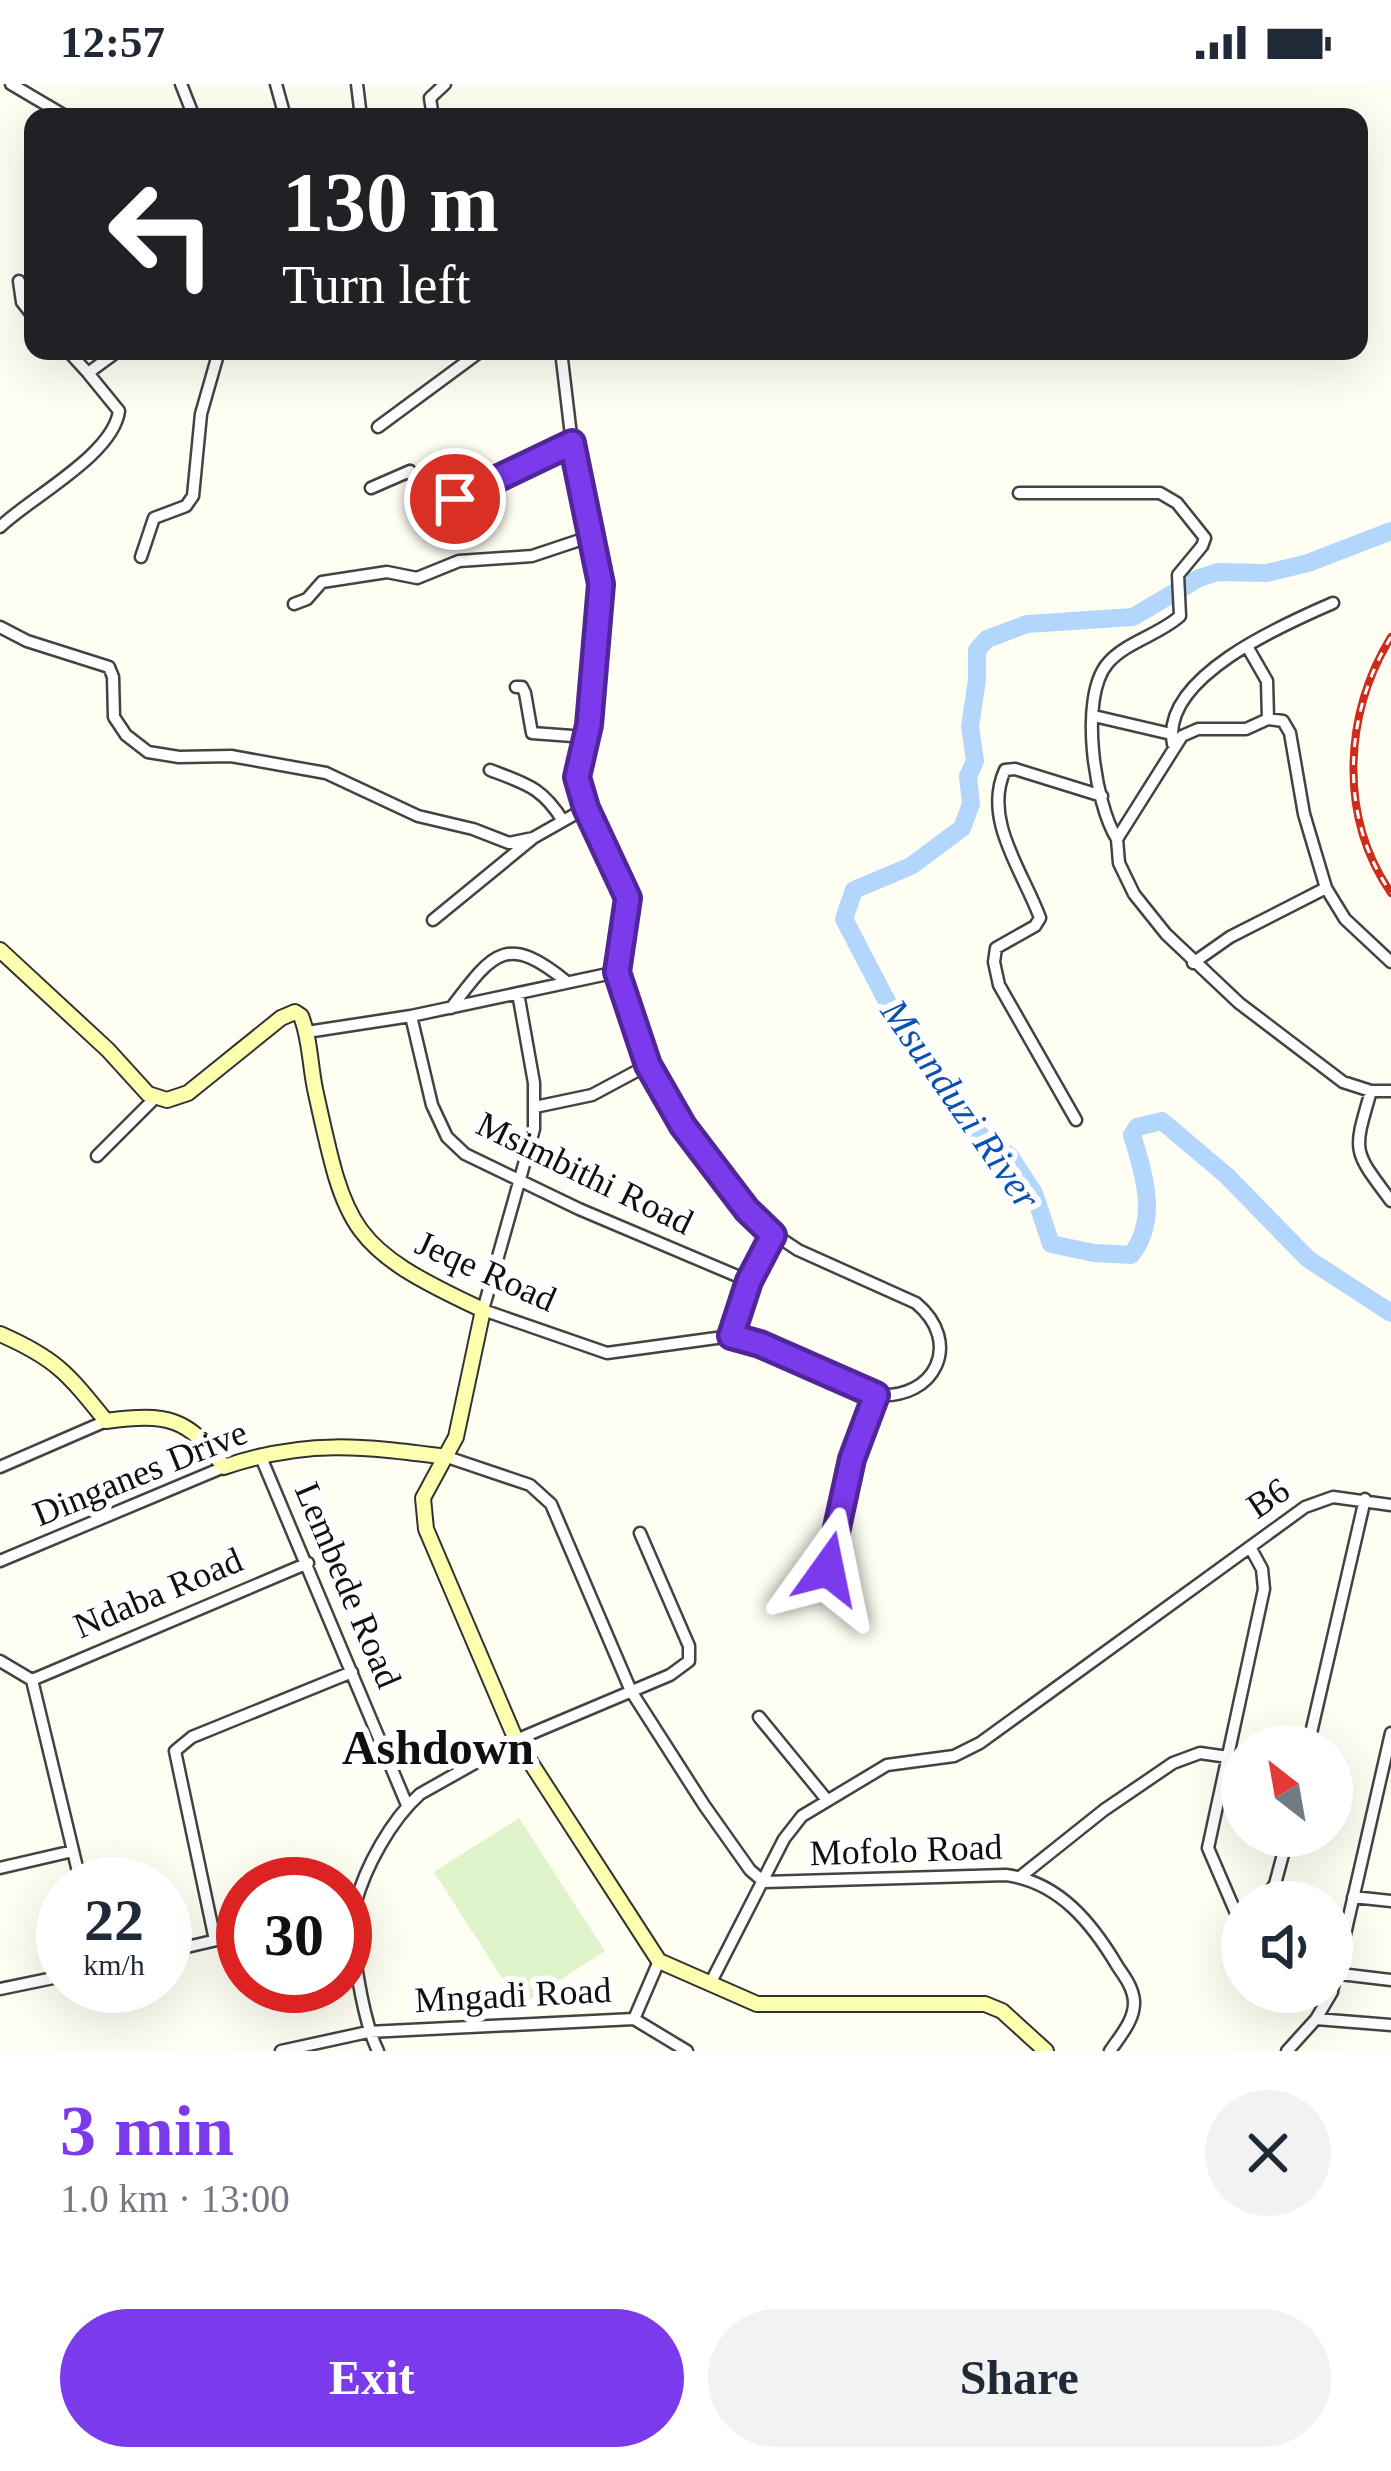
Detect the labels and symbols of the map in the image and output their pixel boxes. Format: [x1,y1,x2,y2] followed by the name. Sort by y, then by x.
[404,448,506,550] pin
[872,990,1050,1218] water label: Msunduzi River
[471,1104,699,1242] street label: Msimbithi Road
[410,1222,562,1320] street label: Jeqe Road
[27,1412,253,1534] street label: Dinganes Drive
[1239,1470,1297,1526] street label: B6
[287,1476,409,1694] street label: Lembede Road
[765,1506,891,1632] position arrow
[68,1540,248,1646] street label: Ndaba Road
[342,1721,534,1774] district label: Ashdown
[1221,1725,1353,1857] north arrow
[809,1827,1003,1873] street label: Mofolo Road
[216,1857,372,2013] speed limit sign: 30
[414,1970,612,2020] street label: Mngadi Road

